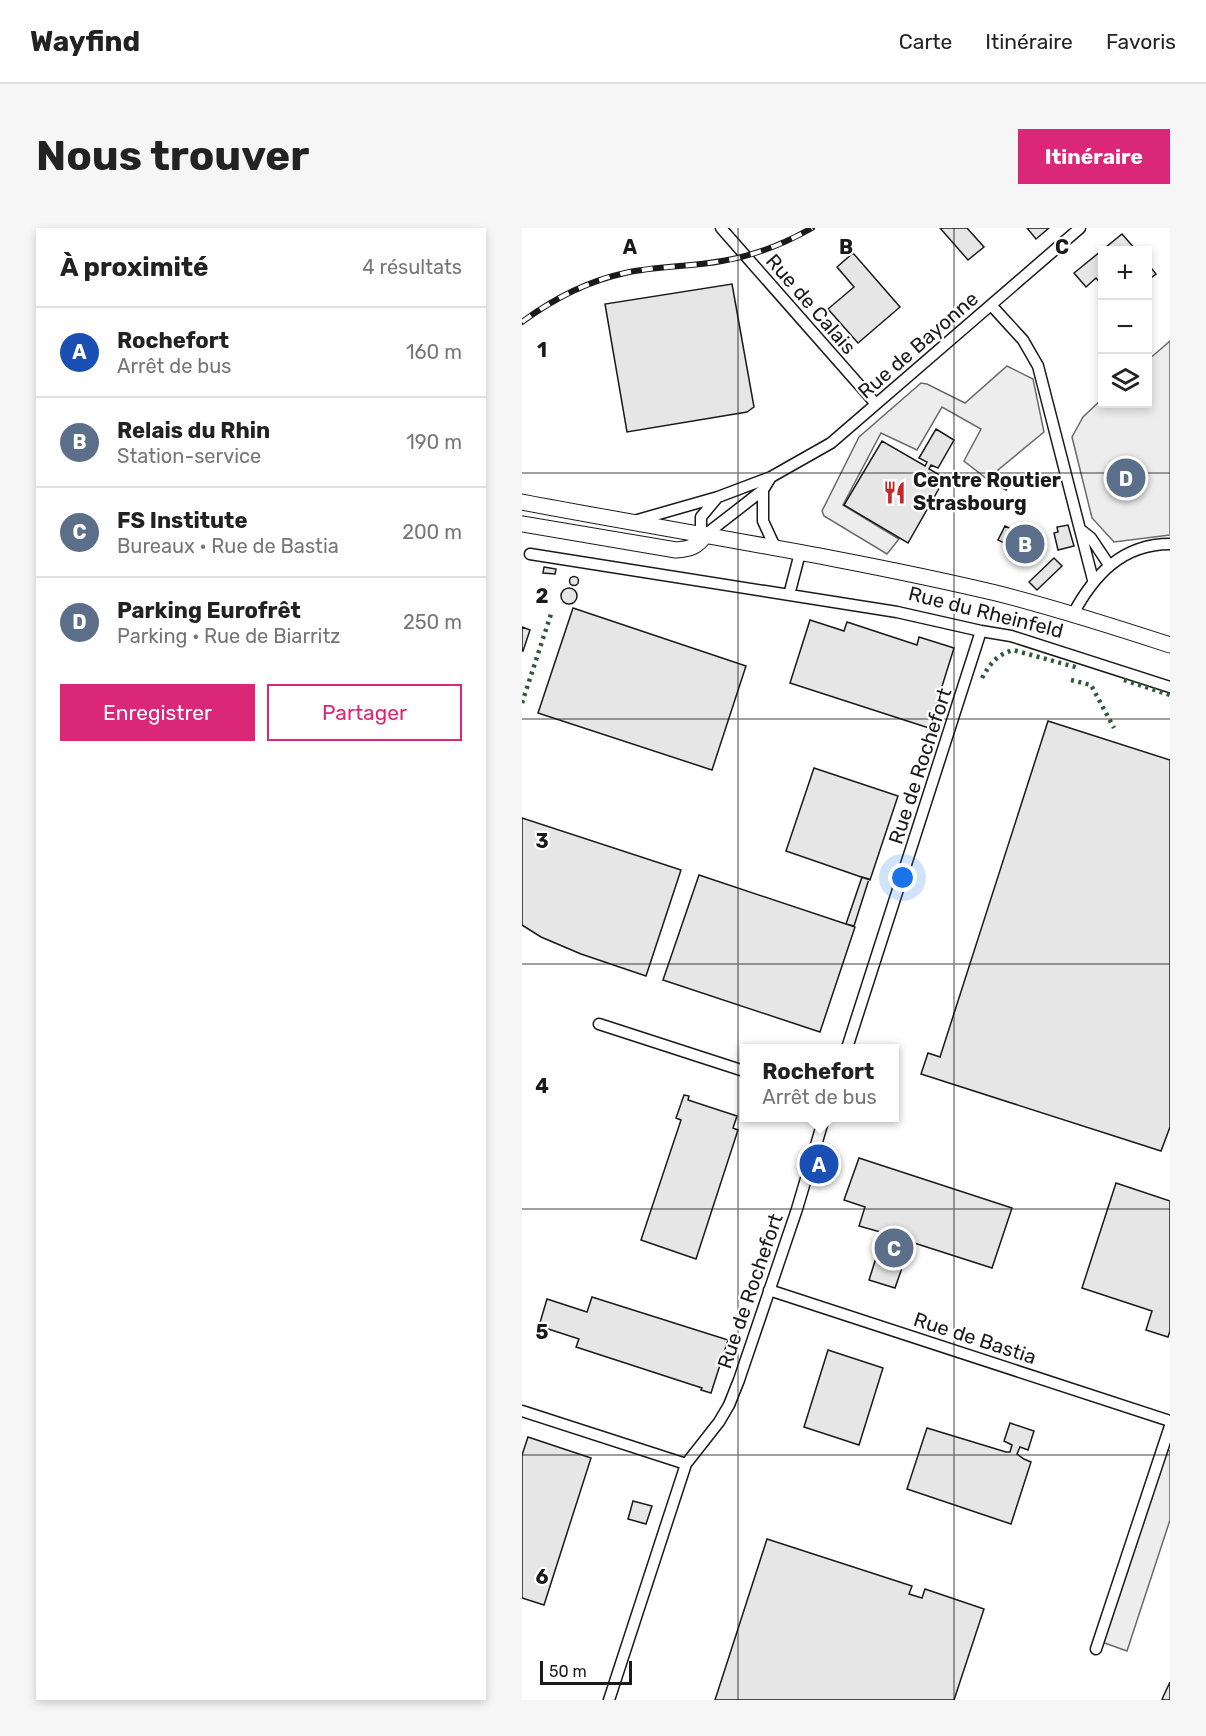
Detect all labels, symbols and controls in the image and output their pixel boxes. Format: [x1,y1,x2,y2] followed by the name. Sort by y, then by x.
[30,25,140,58] text: Wayfind
[899,29,952,54] text: Carte
[985,29,1073,54] text: Itinéraire
[1106,29,1176,54] text: Favoris
[1018,129,1170,184] button: Itinéraire
[36,131,309,181] text: Nous trouver
[623,235,638,259] text: A
[839,235,853,259] text: B
[1055,235,1069,259] text: C
[1098,246,1152,408] map controls
[1098,246,1152,300] button: +
[761,249,861,359] street label: Rue de Calais
[60,252,209,283] text: À proximité
[362,255,462,279] text: 4 résultats
[853,286,983,404] street label: Rue de Bayonne
[1098,300,1152,354] button: −
[117,327,229,354] text: Rochefort
[537,338,547,362] text: 1
[72,340,87,364] text: A
[406,340,462,364] text: 160 m
[117,354,231,378] text: Arrêt de bus
[1098,354,1152,408] button: layers
[117,417,270,444] text: Relais du Rhin
[72,430,87,454] text: B
[406,430,462,454] text: 190 m
[117,444,261,468] text: Station-service
[1106,456,1146,500] pin: D
[913,468,1061,515] place label: Centre Routier Strasbourg
[882,479,908,505] restaurant icon: Centre Routier Strasbourg
[117,507,247,534] text: FS Institute
[72,520,87,544] text: C
[402,520,462,544] text: 200 m
[1006,522,1044,566] pin: B
[117,534,339,558] text: Bureaux · Rue de Bastia
[906,581,1066,643] street label: Rue du Rheinfeld
[536,584,549,608] text: 2
[117,597,301,624] text: Parking Eurofrêt
[72,610,87,634] text: D
[403,610,462,634] text: 250 m
[117,624,340,648] text: Parking · Rue de Biarritz
[60,684,255,741] button: Enregistrer
[267,684,462,741] button: Partager
[883,685,957,847] street label: Rue de Rochefort
[535,829,549,853] text: 3
[888,863,917,892] your location
[740,1044,899,1122] popup
[762,1058,874,1085] text: Rochefort
[535,1074,549,1098] text: 4
[762,1085,877,1109] text: Arrêt de bus
[800,1142,838,1186] pin: A
[712,1210,788,1372] street label: Rue de Rochefort
[874,1226,914,1270] pin: C
[911,1307,1039,1369] street label: Rue de Bastia
[536,1320,549,1344] text: 5
[535,1565,549,1589] text: 6
[540,1658,632,1686] scale bar
[549,1662,587,1681] text: 50 m

